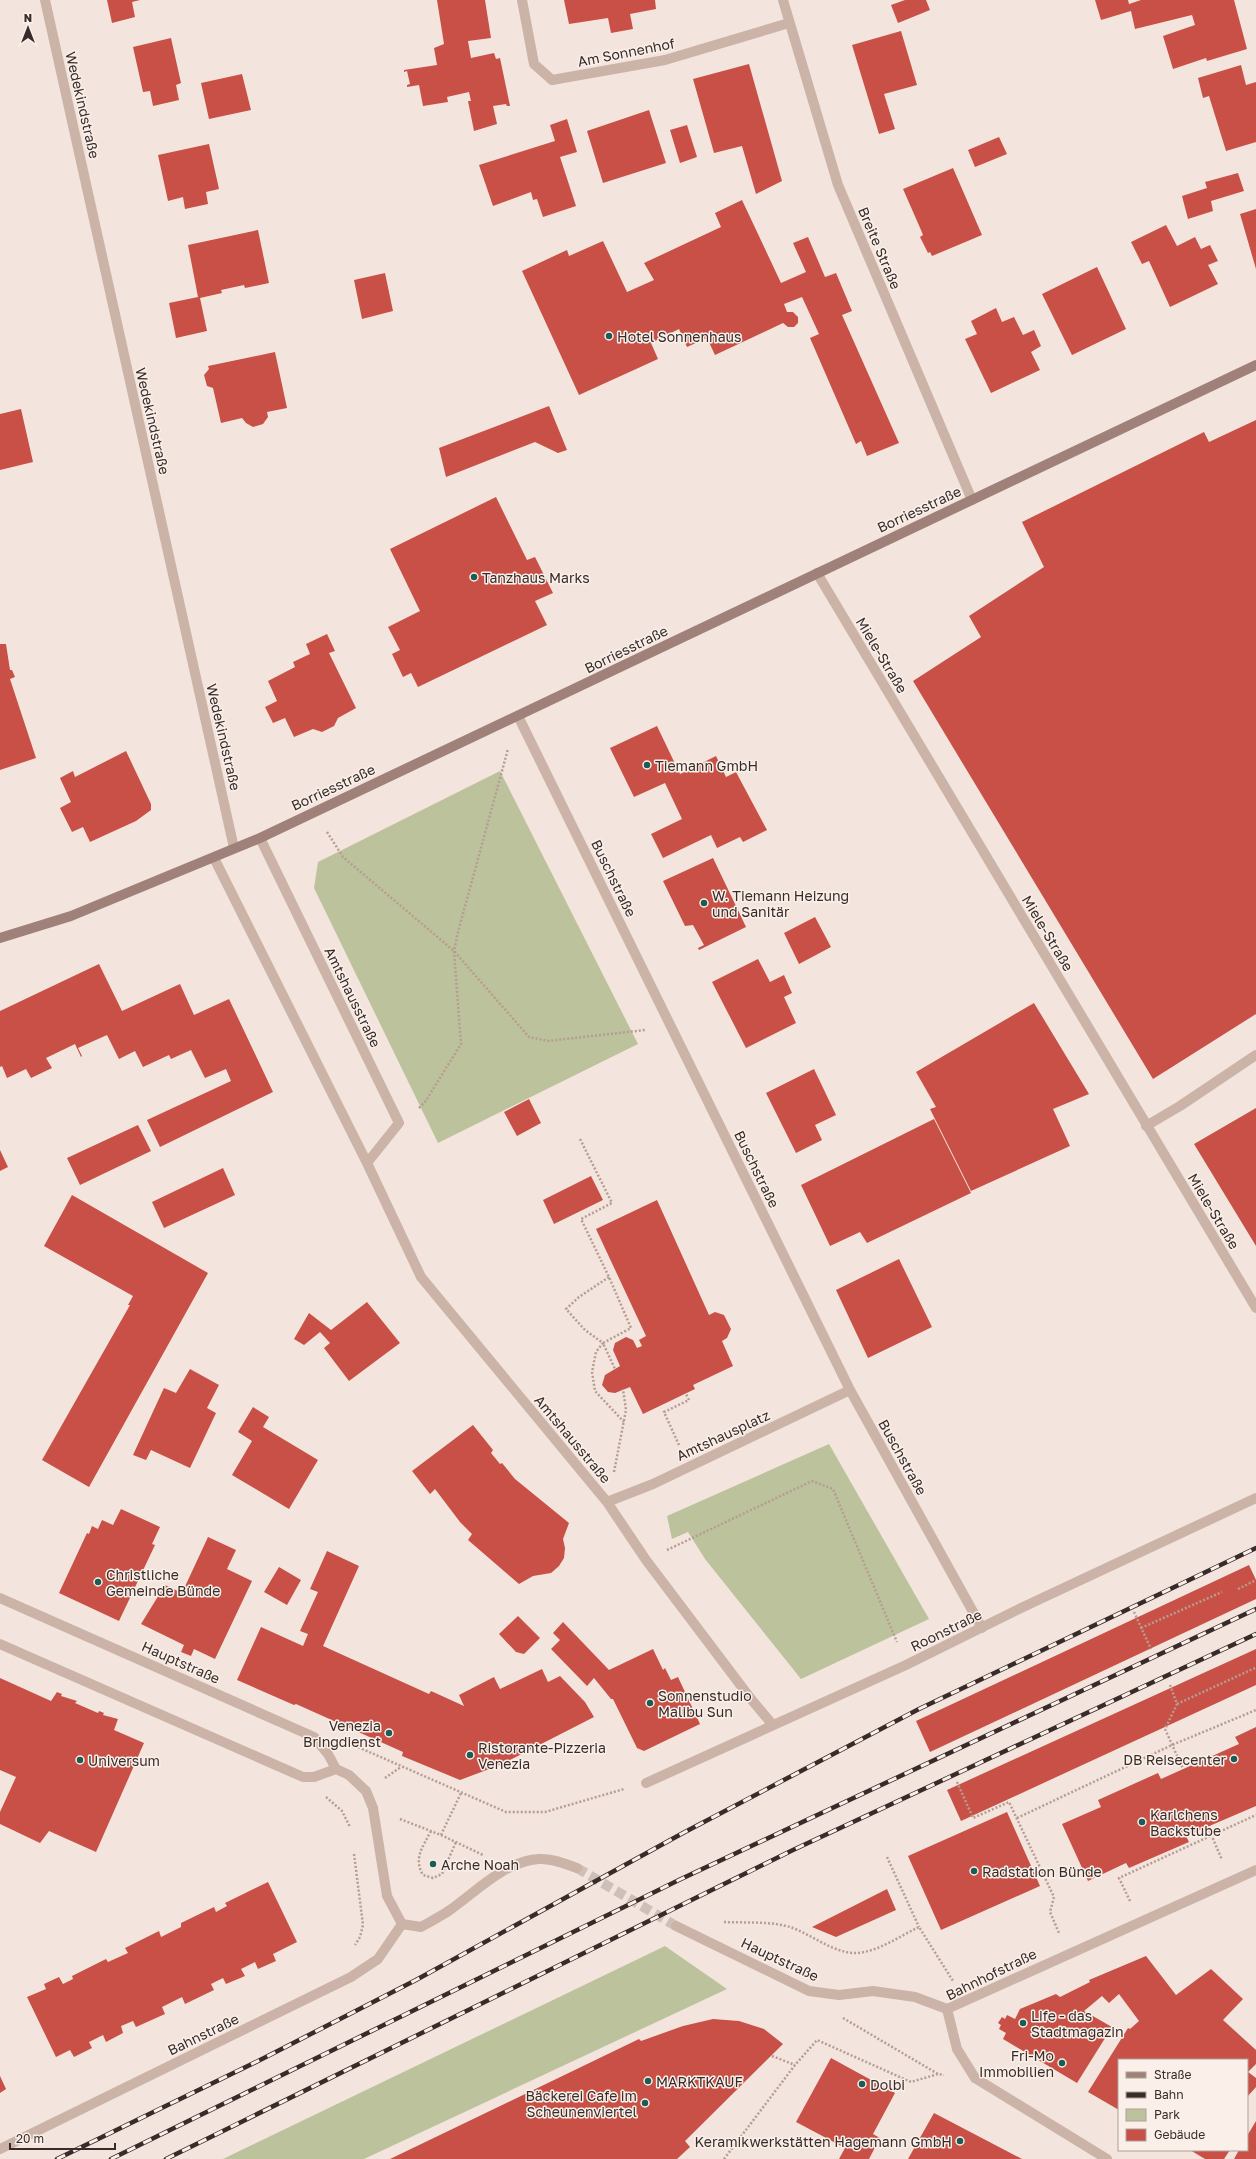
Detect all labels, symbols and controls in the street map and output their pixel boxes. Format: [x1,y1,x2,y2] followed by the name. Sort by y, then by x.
[8,8,48,48] north arrow
[24,11,32,24] text: N
[576,34,676,70] street label: Am Sonnenhof
[62,50,104,160] street label: Wedekindstraße
[855,204,905,292] street label: Breite Straße
[617,328,741,345] place label: Hotel Sonnenhaus
[604,331,614,341] marker: Hotel Sonnenhaus
[132,366,174,476] street label: Wedekindstraße
[874,482,964,536] street label: Borriesstraße
[482,569,590,586] place label: Tanzhaus Marks
[469,572,479,582] marker: Tanzhaus Marks
[853,614,911,696] street label: Miele-Straße
[582,622,670,676] street label: Borriesstraße
[203,682,245,792] street label: Wedekindstraße
[655,757,758,774] place label: Tiemann GmbH
[288,760,378,814] street label: Borriesstraße
[642,760,652,770] marker: Tiemann GmbH
[588,837,640,919] street label: Buschstraße
[712,887,849,920] place label: W. Tiemann Heizung und Sanitär
[1019,892,1077,974] street label: Miele-Straße
[699,898,709,908] marker: W. Tiemann Heizung und Sanitär
[321,944,385,1050] street label: Amtshausstraße
[731,1128,783,1210] street label: Buschstraße
[1185,1170,1243,1252] street label: Miele-Straße
[531,1392,615,1486] street label: Amtshausstraße
[674,1406,772,1464] street label: Amtshausplatz
[875,1416,931,1498] street label: Buschstraße
[106,1566,220,1599] place label: Christliche Gemeinde Bünde
[93,1577,103,1587] marker: Christliche Gemeinde Bünde
[908,1605,984,1655] street label: Roonstraße
[139,1637,223,1687] street label: Hauptstraße
[658,1687,752,1720] place label: Sonnenstudio Malibu Sun
[645,1698,655,1708] marker: Sonnenstudio Malibu Sun
[303,1717,381,1750] place label: Venezia Bringdienst
[384,1728,394,1738] marker: Venezia Bringdienst
[478,1739,606,1772] place label: Ristorante-Pizzeria Venezia
[465,1750,475,1760] marker: Ristorante-Pizzeria Venezia
[1123,1751,1227,1768] place label: DB Reisecenter
[88,1752,160,1769] place label: Universum
[1229,1754,1239,1764] marker: DB Reisecenter
[75,1755,85,1765] marker: Universum
[1150,1806,1221,1839] place label: Karlchens Backstube
[1137,1817,1147,1827] marker: Karlchens Backstube
[441,1856,519,1873] place label: Arche Noah
[428,1859,438,1869] marker: Arche Noah
[982,1863,1102,1880] place label: Radstation Bünde
[969,1866,979,1876] marker: Radstation Bünde
[738,1934,822,1984] street label: Hauptstraße
[943,1945,1039,2003] street label: Bahnhofstraße
[1031,2007,1124,2040] place label: Life - das Stadtmagazin
[165,2009,241,2059] street label: Bahnstraße
[1018,2018,1028,2028] marker: Life - das Stadtmagazin
[979,2047,1054,2080] place label: Fri-Mo Immobilien
[1057,2058,1067,2068] marker: Fri-Mo Immobilien
[1118,2059,1248,2151] legend
[1154,2067,1192,2082] text: Straße
[656,2073,743,2090] place label: MARKTKAUF
[643,2076,653,2086] marker: MARKTKAUF
[870,2076,905,2093] place label: Dolbi
[857,2079,867,2089] marker: Dolbi
[525,2087,637,2120] place label: Bäckerei Cafe im Scheunenviertel
[1154,2087,1184,2102] text: Bahn
[640,2098,650,2108] marker: Bäckerei Cafe im Scheunenviertel
[1154,2107,1180,2122] text: Park
[10,2125,115,2151] scale bar
[1154,2127,1205,2142] text: Gebäude
[16,2131,44,2146] text: 20 m
[694,2133,952,2150] place label: Keramikwerkstätten Hagemann GmbH
[955,2136,965,2146] marker: Keramikwerkstätten Hagemann GmbH

